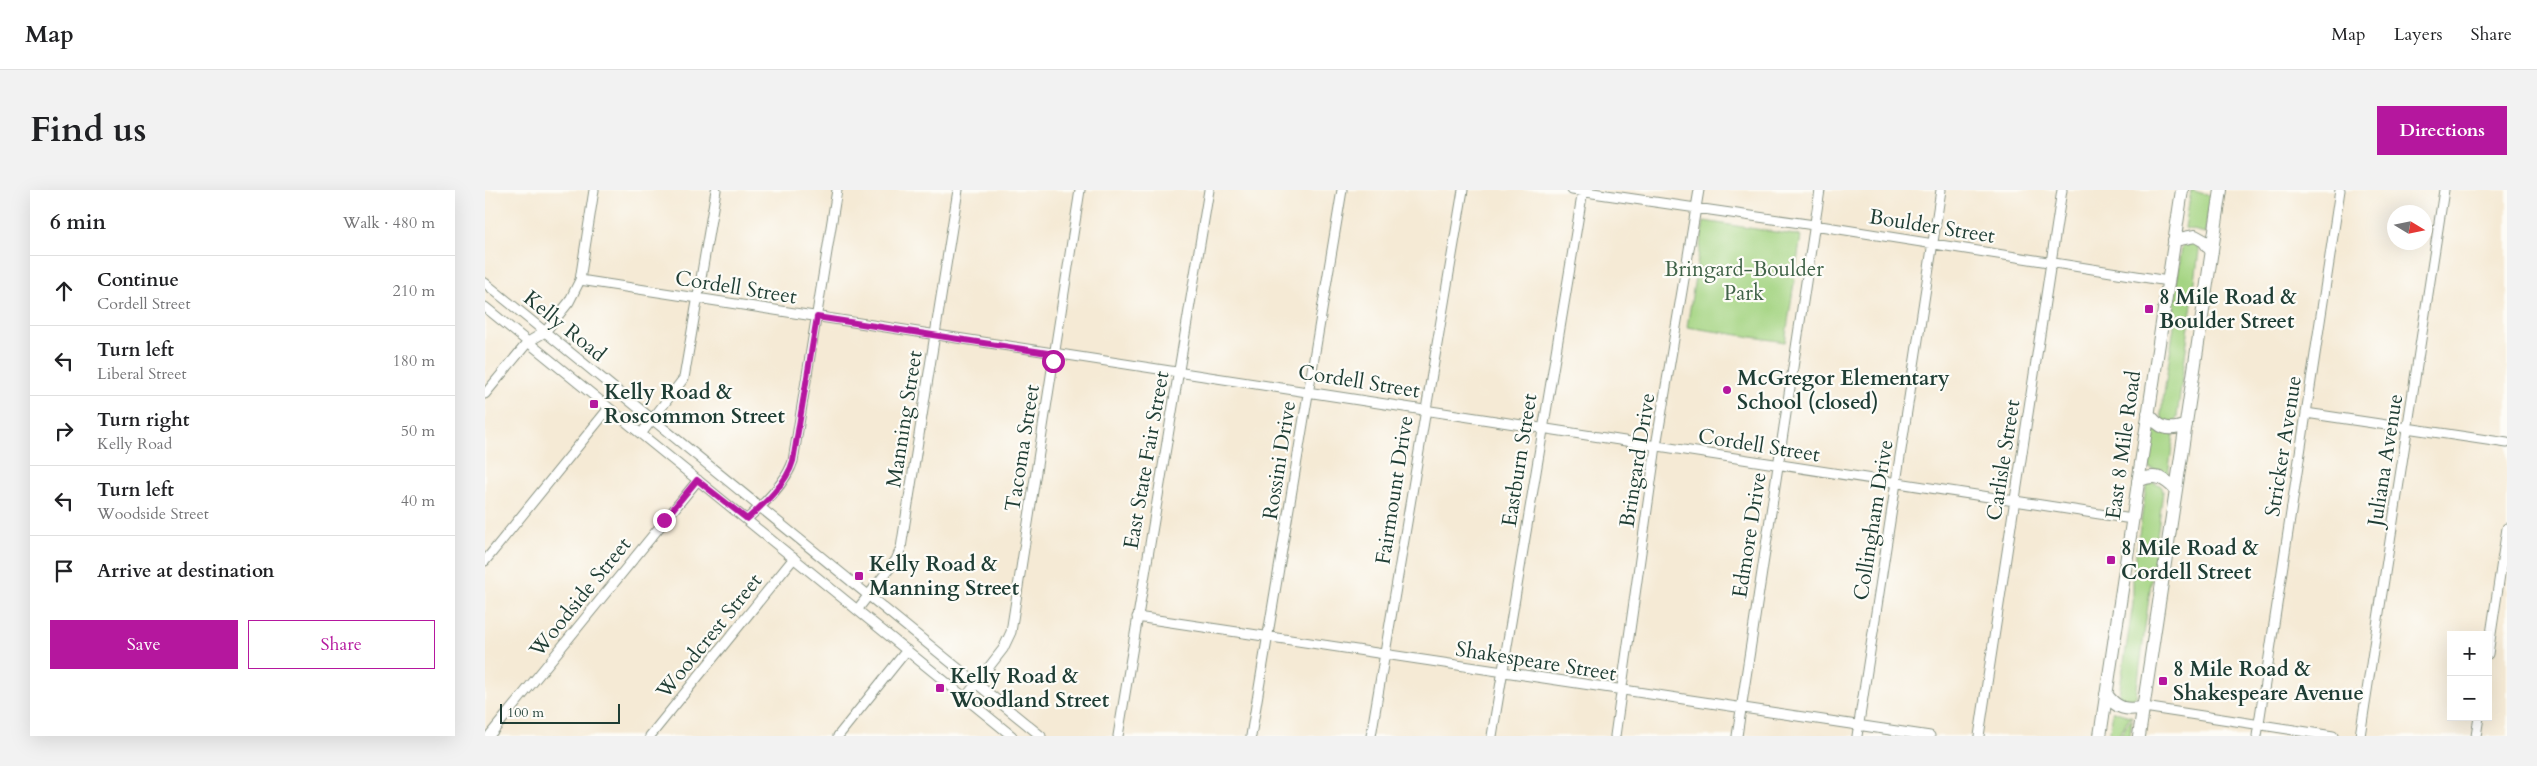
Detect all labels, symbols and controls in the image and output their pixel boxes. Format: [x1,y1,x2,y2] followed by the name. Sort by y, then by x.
[25,18,74,51] text: Map
[2331,22,2366,47] text: Map
[2394,22,2443,47] text: Layers
[2471,22,2512,47] text: Share
[30,106,146,154] text: Find us
[2377,106,2507,155] button: Directions
[1867,202,1997,251] street label: Boulder Street
[2387,205,2432,250] north arrow
[50,208,106,237] text: 6 min
[343,212,435,234] text: Walk · 480 m
[1664,255,1824,308] park label: Bringard-Boulder Park
[673,264,799,311] street label: Cordell Street
[97,267,179,293] text: Continue
[50,277,78,305] icon: ahead
[393,280,435,302] text: 210 m
[2159,283,2297,336] place label: 8 Mile Road & Boulder Street
[517,284,612,369] street label: Kelly Road
[97,293,190,315] text: Cordell Street
[2143,303,2155,315] marker: 8 Mile Road & Boulder Street
[97,337,174,363] text: Turn left
[50,347,78,375] icon: left
[879,348,930,490] street label: Manning Street
[393,350,435,372] text: 180 m
[1042,350,1065,373] route start
[1296,358,1422,405] street label: Cordell Street
[97,363,187,385] text: Liberal Street
[1737,364,1950,417] place label: McGregor Elementary School (closed)
[1117,369,1176,551] street label: East State Fair Street
[2099,369,2148,521] street label: East 8 Mile Road
[2258,373,2309,519] street label: Stricker Avenue
[604,378,786,431] place label: Kelly Road & Roscommon Street
[998,382,1047,514] street label: Tacoma Street
[1721,384,1733,396] marker: McGregor Elementary School (closed)
[1495,391,1544,529] street label: Eastburn Street
[1613,391,1662,529] street label: Bringard Drive
[2360,392,2410,531] street label: Juliana Avenue
[1980,397,2027,523] street label: Carlisle Street
[588,398,600,410] marker: Kelly Road & Roscommon Street
[1256,398,1303,522] street label: Rossini Drive
[97,407,189,433] text: Turn right
[1368,414,1421,567] street label: Fairmount Drive
[50,417,78,445] icon: right
[401,420,435,442] text: 50 m
[1696,422,1822,469] street label: Cordell Street
[97,433,172,455] text: Kelly Road
[1846,438,1901,603] street label: Collingham Drive
[1725,470,1774,600] street label: Edmore Drive
[97,477,174,503] text: Turn left
[50,487,78,515] icon: left
[401,490,435,512] text: 40 m
[97,503,209,525] text: Woodside Street
[653,509,676,532] route end
[522,531,638,664] street label: Woodside Street
[2121,534,2259,587] place label: 8 Mile Road & Cordell Street
[869,550,1020,603] place label: Kelly Road & Manning Street
[2105,554,2117,566] marker: 8 Mile Road & Cordell Street
[50,557,78,585] icon: arrive
[97,558,274,584] text: Arrive at destination
[649,567,769,706] street label: Woodcrest Street
[853,570,865,582] marker: Kelly Road & Manning Street
[50,620,238,669] button: Save
[248,620,435,669] button: Share
[2447,631,2492,721] map controls
[2447,631,2492,676] button: +
[1454,634,1619,689] street label: Shakespeare Street
[2173,655,2364,708] place label: 8 Mile Road & Shakespeare Avenue
[949,662,1110,715] place label: Kelly Road & Woodland Street
[2157,675,2169,687] marker: 8 Mile Road & Shakespeare Avenue
[2447,676,2492,721] button: −
[934,682,946,694] marker: Kelly Road & Woodland Street
[500,701,620,724] scale bar
[507,703,544,722] text: 100 m

